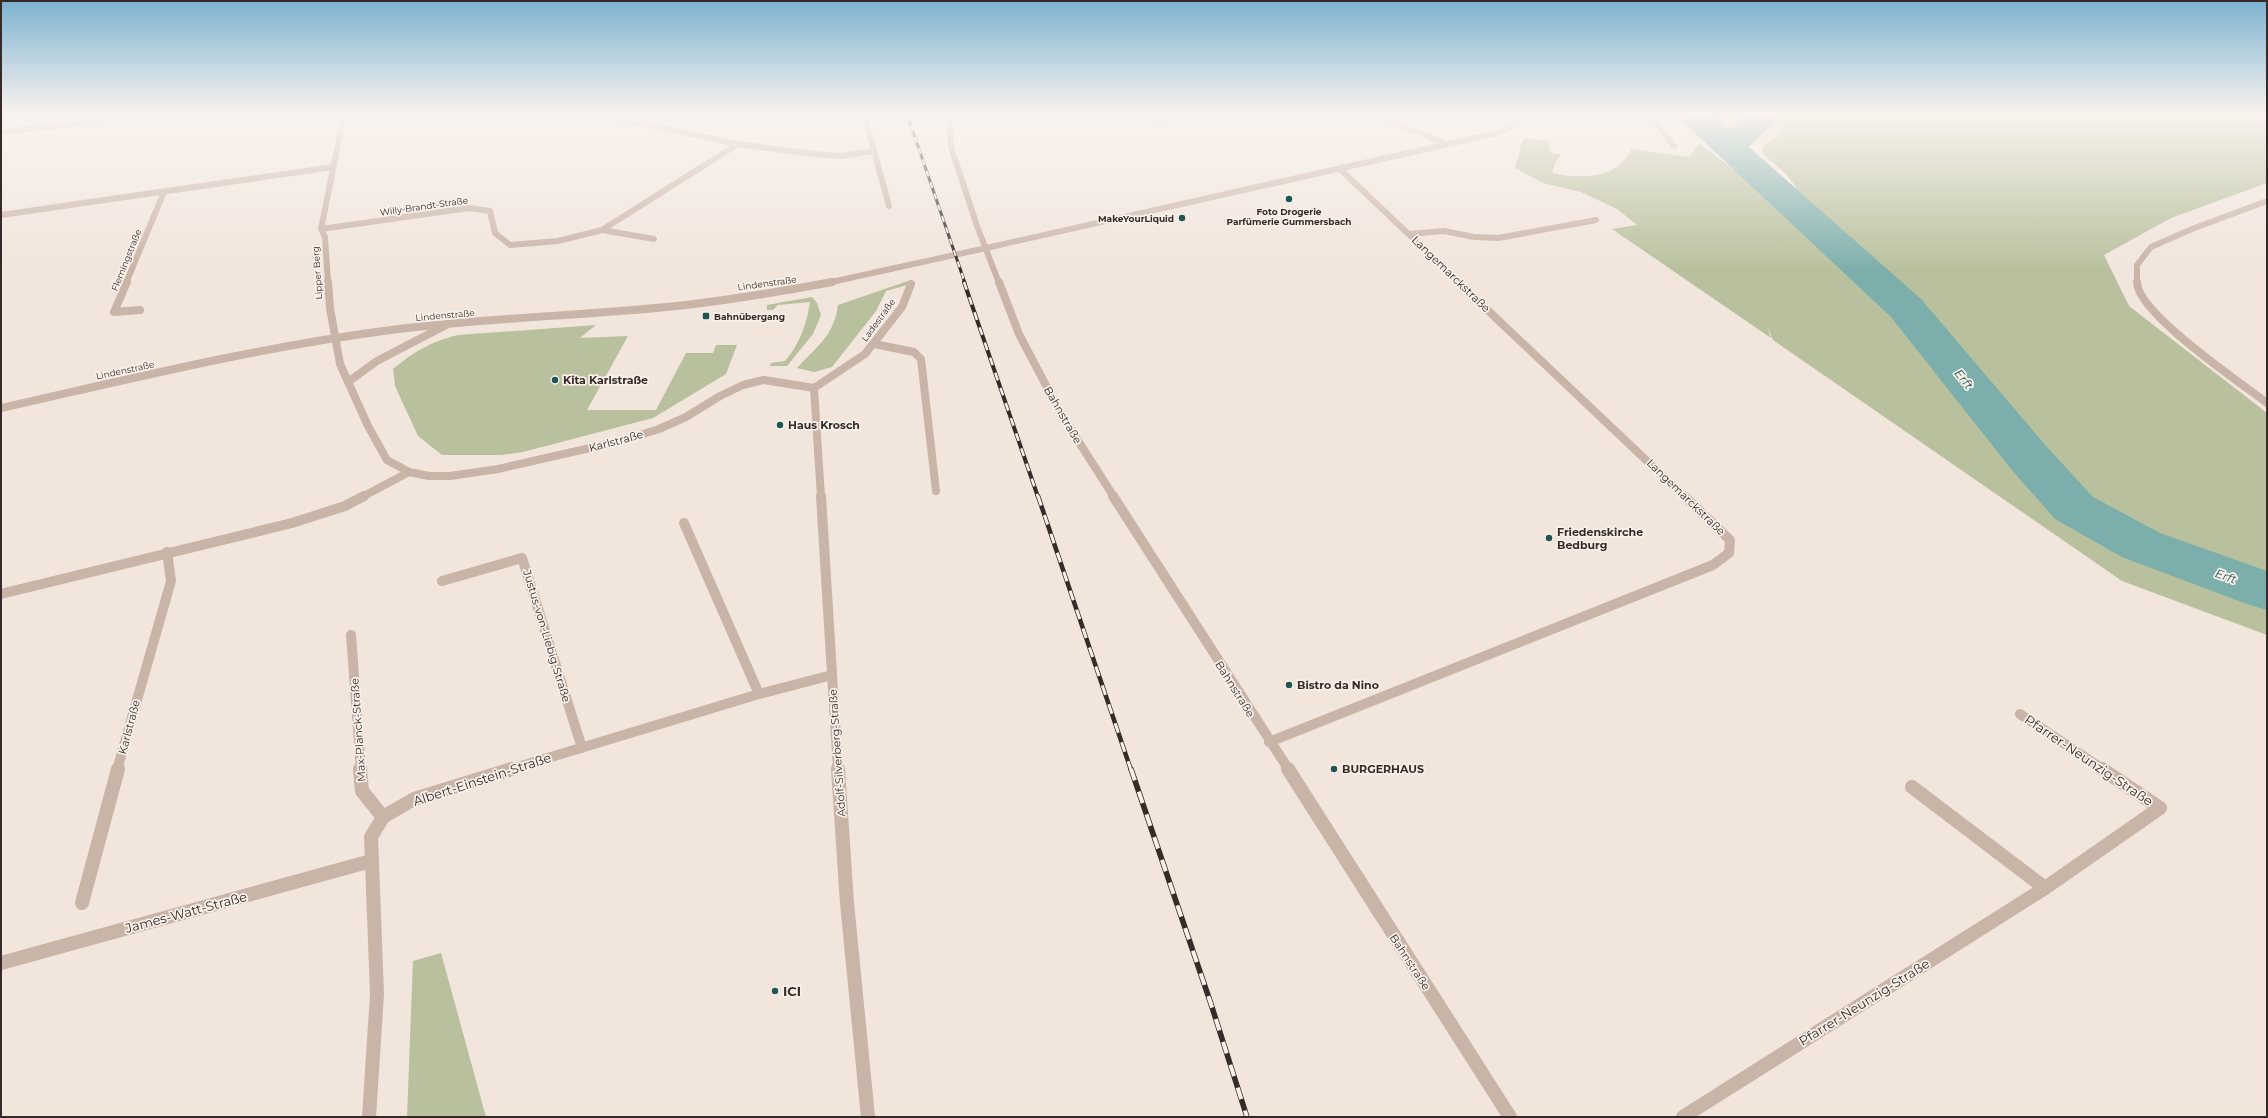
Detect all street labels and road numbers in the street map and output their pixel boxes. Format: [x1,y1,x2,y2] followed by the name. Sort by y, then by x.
[379,194,469,218] street label: Willy-Brandt-Straße
[109,227,144,293] street label: Flemingstraße
[1409,233,1493,315] street label: Langemarckstraße
[310,246,324,300] street label: Lipper Berg
[737,273,798,293] street label: Lindenstraße
[859,296,898,344] street label: Ladestraße
[415,307,476,323] street label: Lindenstraße
[95,358,156,382] street label: Lindenstraße
[1041,384,1085,446] street label: Bahnstraße
[587,427,645,455] street label: Karlstraße
[1644,456,1728,538] street label: Langemarckstraße
[520,567,574,704] street label: Justus-von-Liebig-Straße
[1212,658,1258,720] street label: Bahnstraße
[347,677,369,782] street label: Max-Planck-Straße
[826,688,848,817] street label: Adolf-Silverberg-Straße
[115,698,143,756] street label: Karlstraße
[2022,711,2156,809] street label: Pfarrer-Neunzig-Straße
[411,749,553,809] street label: Albert-Einstein-Straße
[122,888,249,936] street label: James-Watt-Straße
[1387,931,1433,993] street label: Bahnstraße
[1796,955,1932,1049] street label: Pfarrer-Neunzig-Straße

